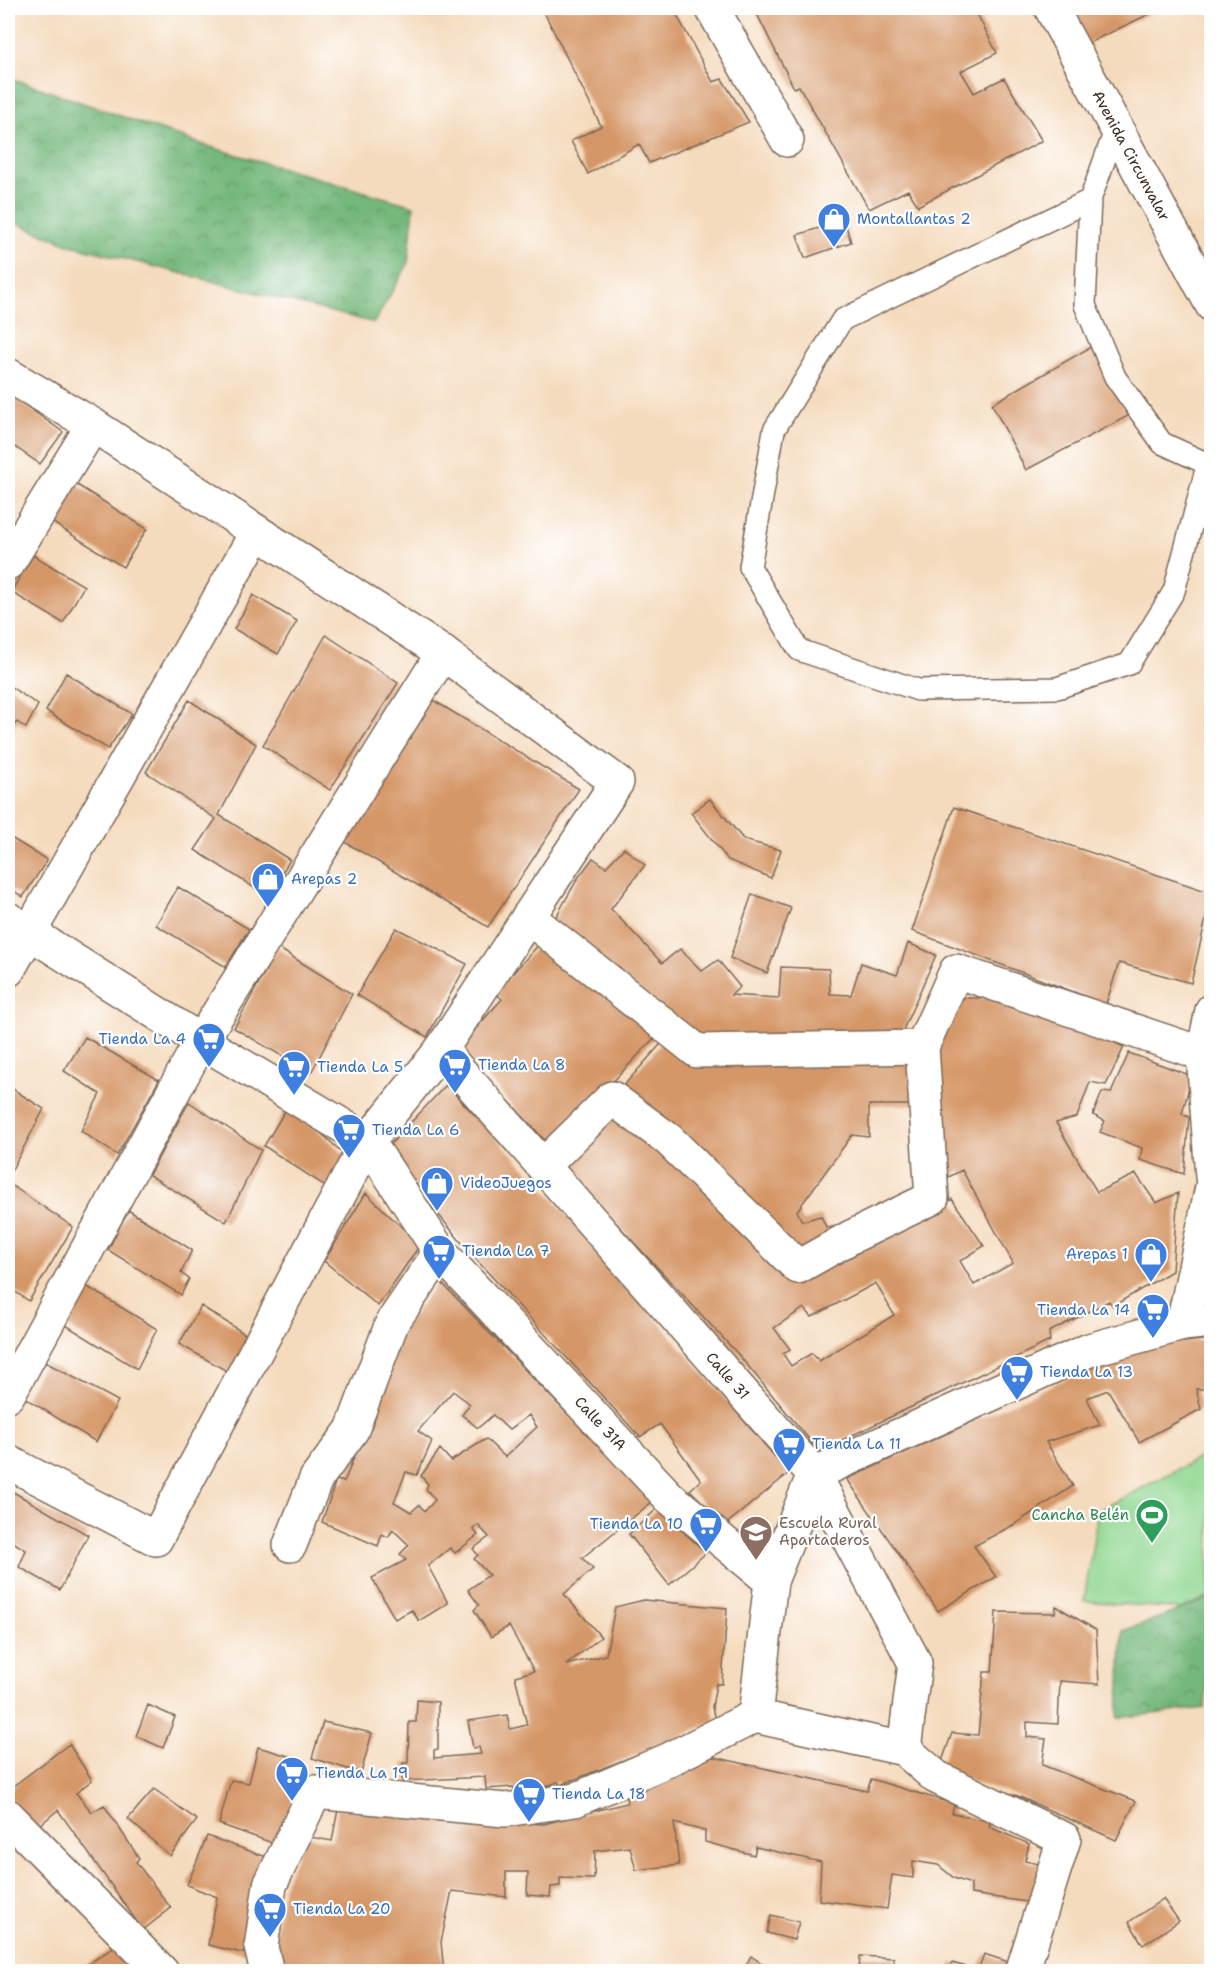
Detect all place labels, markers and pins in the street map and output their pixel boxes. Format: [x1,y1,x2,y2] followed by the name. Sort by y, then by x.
[816,201,852,248] shop icon: Montallantas 2
[857,209,971,229] place label: Montallantas 2
[250,861,286,908] shop icon: Arepas 2
[291,869,357,889] place label: Arepas 2
[191,1021,227,1068] supermarket icon: Tienda La 4
[99,1029,186,1049] place label: Tienda La 4
[437,1047,473,1094] supermarket icon: Tienda La 8
[276,1049,312,1096] supermarket icon: Tienda La 5
[478,1055,565,1075] place label: Tienda La 8
[317,1057,403,1077] place label: Tienda La 5
[331,1112,367,1159] supermarket icon: Tienda La 6
[372,1120,459,1140] place label: Tienda La 6
[419,1165,455,1212] shop icon: VideoJuegos
[460,1173,552,1193] place label: VideoJuegos
[421,1233,457,1280] supermarket icon: Tienda La 7
[1133,1236,1169,1283] shop icon: Arepas 1
[462,1241,549,1261] place label: Tienda La 7
[1066,1244,1128,1264] place label: Arepas 1
[1135,1292,1171,1339] supermarket icon: Tienda La 14
[1037,1300,1130,1320] place label: Tienda La 14
[999,1354,1035,1401] supermarket icon: Tienda La 13
[1040,1362,1133,1382] place label: Tienda La 13
[771,1426,807,1473] supermarket icon: Tienda La 11
[812,1434,901,1454] place label: Tienda La 11
[1134,1497,1170,1544] sports icon: Cancha Belén
[1032,1505,1129,1525] place label: Cancha Belén
[688,1506,724,1553] supermarket icon: Tienda La 10
[779,1513,877,1550] place label: Escuela Rural Apartaderos
[590,1514,683,1534] place label: Tienda La 10
[738,1514,774,1561] school or university icon: Escuela Rural Apartaderos
[274,1755,310,1802] supermarket icon: Tienda La 19
[315,1763,408,1783] place label: Tienda La 19
[511,1776,547,1823] supermarket icon: Tienda La 18
[552,1784,646,1804] place label: Tienda La 18
[252,1891,288,1938] supermarket icon: Tienda La 20
[293,1899,390,1919] place label: Tienda La 20

